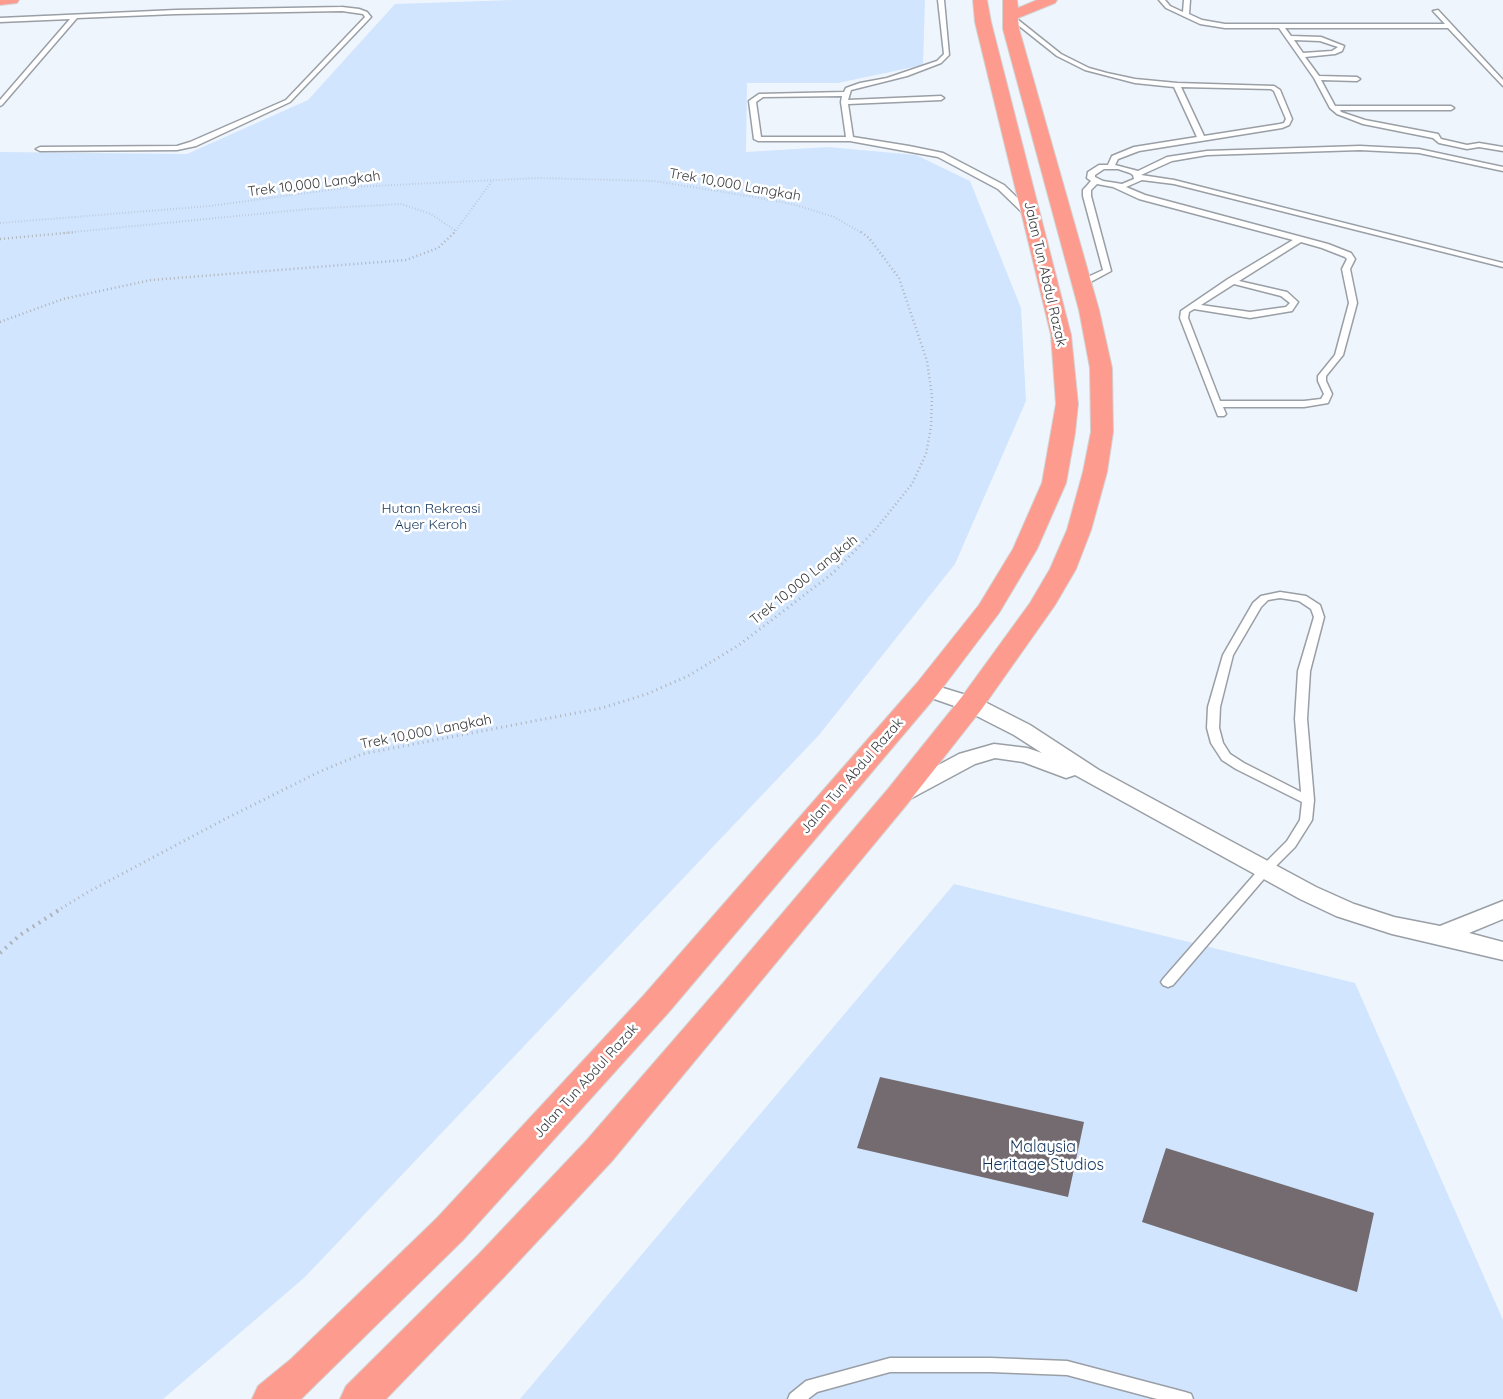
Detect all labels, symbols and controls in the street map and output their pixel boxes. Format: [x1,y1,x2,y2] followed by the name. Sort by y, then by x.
[668,165,802,205] street label: Trek 10,000 Langkah
[247,168,381,200] street label: Trek 10,000 Langkah
[1020,200,1070,348] street label: Jalan Tun Abdul Razak
[382,501,480,534] park label: Hutan Rekreasi Ayer Keroh
[747,531,861,629] street label: Trek 10,000 Langkah
[359,711,493,753] street label: Trek 10,000 Langkah
[797,714,907,838] street label: Jalan Tun Abdul Razak
[530,1020,642,1142] street label: Jalan Tun Abdul Razak
[982,1137,1104,1175] park label: Malaysia Heritage Studios

